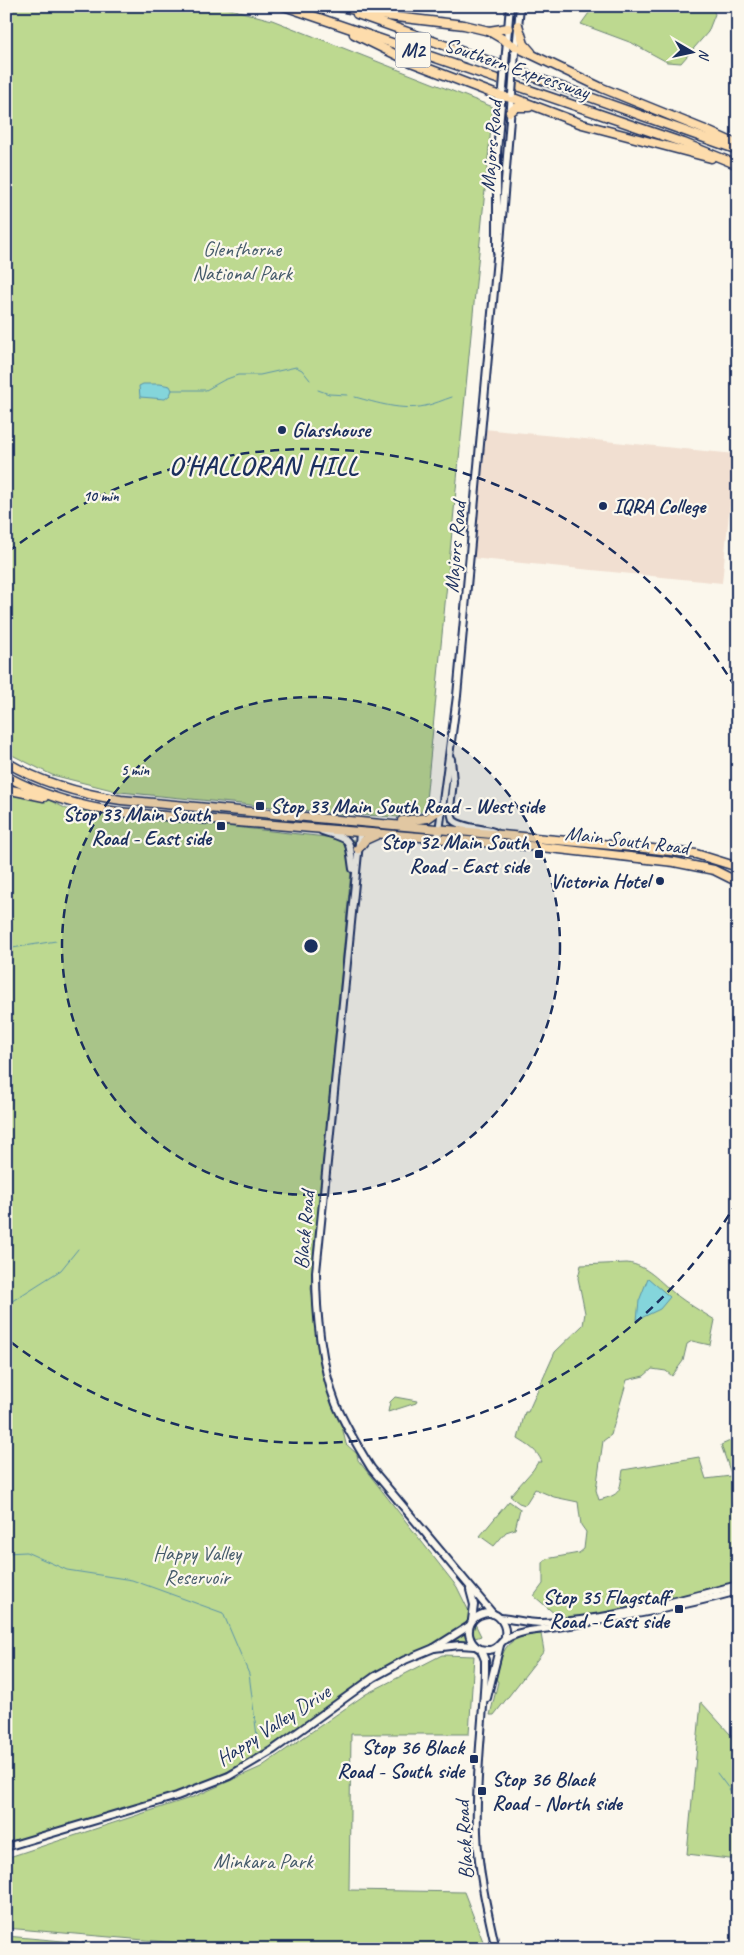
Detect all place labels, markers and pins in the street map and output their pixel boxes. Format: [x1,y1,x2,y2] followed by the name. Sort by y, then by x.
[292,417,372,443] place label: Glasshouse
[276,424,288,436] marker: Glasshouse
[613,493,707,519] place label: IQRA College
[597,500,609,512] marker: IQRA College
[270,793,546,819] place label: Stop 33 Main South Road - West side
[254,800,266,812] marker: Stop 33 Main South Road - West side
[63,801,213,851] place label: Stop 33 Main South Road - East side
[215,820,227,832] marker: Stop 33 Main South Road - East side
[381,829,531,879] place label: Stop 32 Main South Road - East side
[533,848,545,860] marker: Stop 32 Main South Road - East side
[550,868,654,894] place label: Victoria Hotel
[654,875,666,887] marker: Victoria Hotel
[302,937,320,955] centre of rings
[543,1584,673,1634] place label: Stop 35 Flagstaff Road - East side
[673,1603,685,1615] marker: Stop 35 Flagstaff Road - East side
[337,1734,466,1784] place label: Stop 36 Black Road - South side
[468,1753,480,1765] marker: Stop 36 Black Road - South side
[492,1766,624,1816] place label: Stop 36 Black Road - North side
[476,1785,488,1797] marker: Stop 36 Black Road - North side

